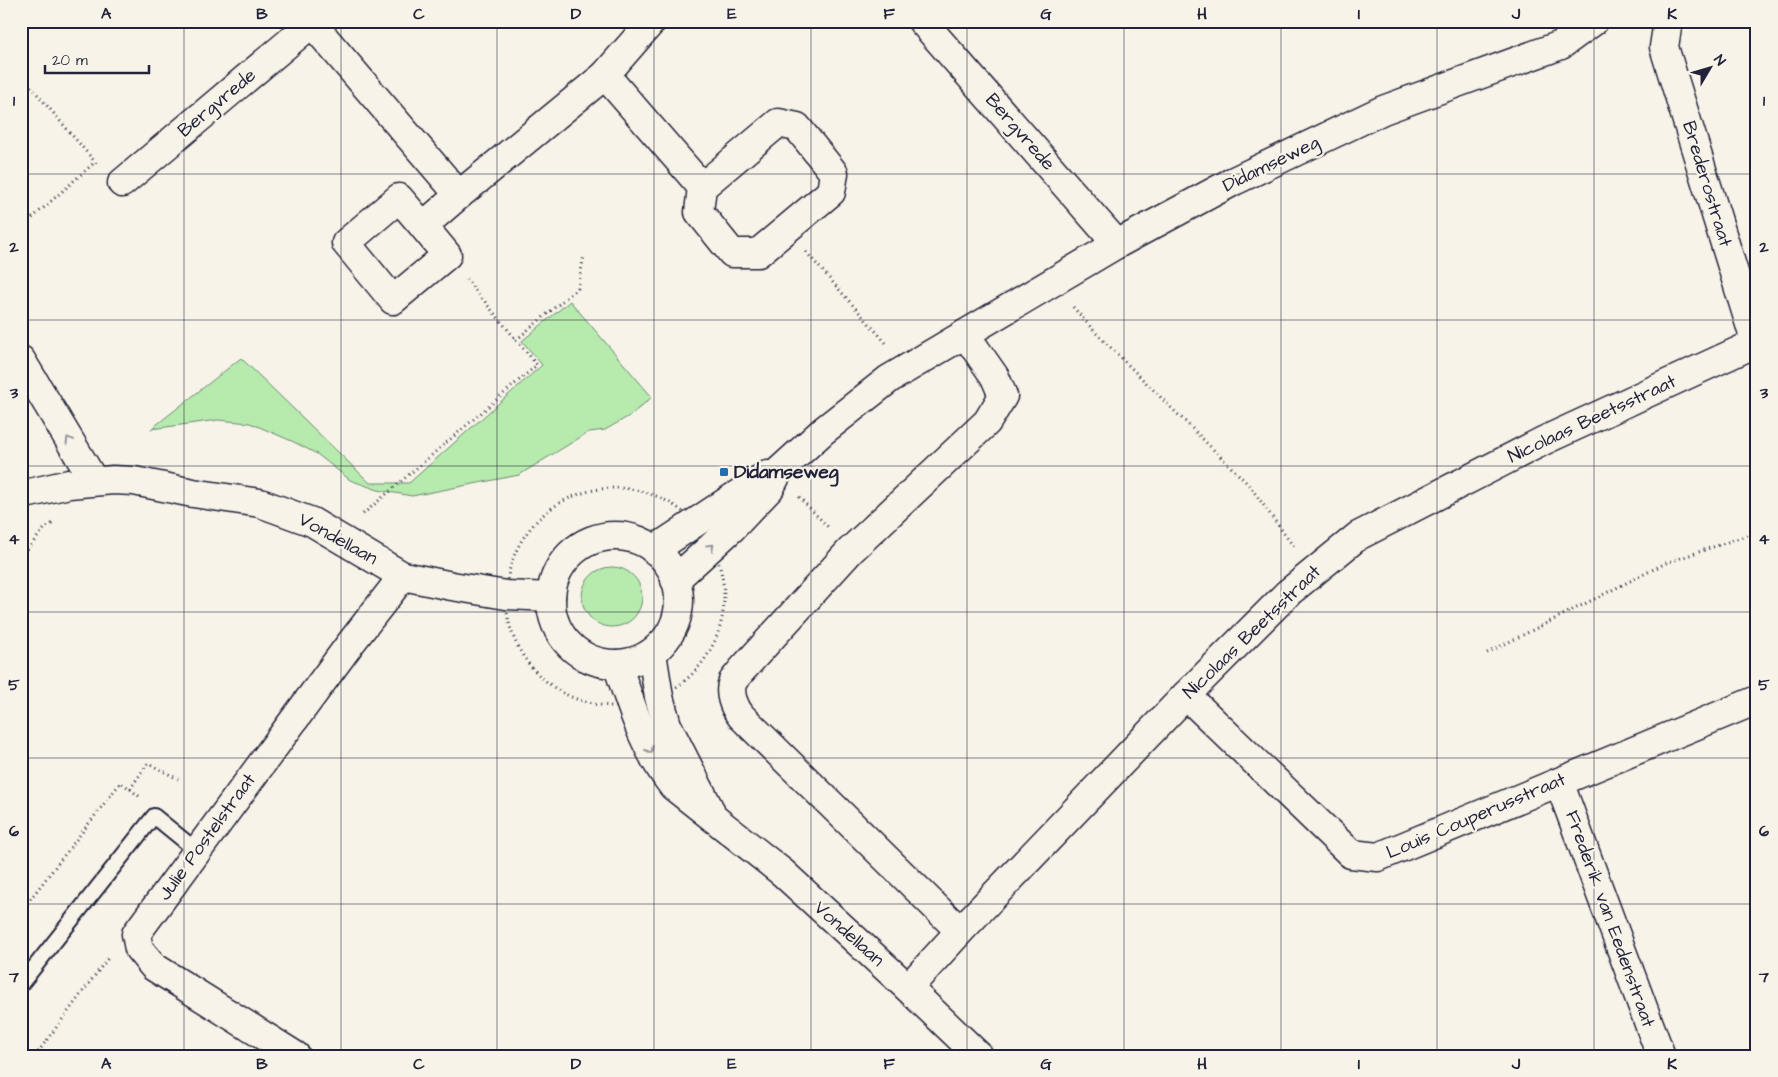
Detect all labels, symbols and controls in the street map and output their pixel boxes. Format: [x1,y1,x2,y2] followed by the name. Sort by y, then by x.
[101,3,112,25] text: A
[256,3,268,25] text: B
[413,3,425,25] text: C
[571,3,582,25] text: D
[727,3,737,25] text: E
[883,3,895,25] text: F
[1040,3,1052,25] text: G
[1197,3,1207,25] text: H
[1358,3,1360,25] text: I
[1511,3,1521,25] text: J
[1667,3,1677,25] text: K
[45,42,149,74] scale bar
[1686,42,1736,92] north arrow
[52,50,88,71] text: 20 m
[1709,51,1730,70] text: N
[172,62,263,145] street label: Bergvrede
[978,87,1061,177] street label: Bergvrede
[13,90,16,112] text: 1
[1763,90,1766,112] text: 1
[1675,118,1739,250] street label: Brederostraat
[1218,129,1325,200] street label: Didamseweg
[8,236,19,258] text: 2
[1758,236,1769,258] text: 2
[1503,368,1681,470] street label: Nicolaas Beetsstraat
[9,382,19,404] text: 3
[1759,382,1769,404] text: 3
[66,436,76,445] one-way arrow
[734,459,839,487] place label: Didamseweg
[718,466,730,478] marker: Didamseweg
[293,506,383,572] street label: Vondellaan
[9,528,20,550] text: 4
[1759,528,1770,550] text: 4
[705,544,714,553] one-way arrow
[1177,559,1327,705] street label: Nicolaas Beetsstraat
[8,674,20,696] text: 5
[1758,674,1770,696] text: 5
[644,745,654,754] one-way arrow
[1382,766,1570,866] street label: Louis Couperusstraat
[152,768,263,906] street label: Julie Postelstraat
[1558,807,1662,1031] street label: Frederik van Eedenstraat
[9,820,19,842] text: 6
[1759,820,1769,842] text: 6
[808,895,890,973] street label: Vondellaan
[8,966,19,988] text: 7
[1758,966,1769,988] text: 7
[101,1053,112,1075] text: A
[256,1053,268,1075] text: B
[413,1053,425,1075] text: C
[571,1053,582,1075] text: D
[727,1053,737,1075] text: E
[883,1053,895,1075] text: F
[1040,1053,1052,1075] text: G
[1197,1053,1207,1075] text: H
[1358,1053,1360,1075] text: I
[1511,1053,1521,1075] text: J
[1667,1053,1677,1075] text: K

